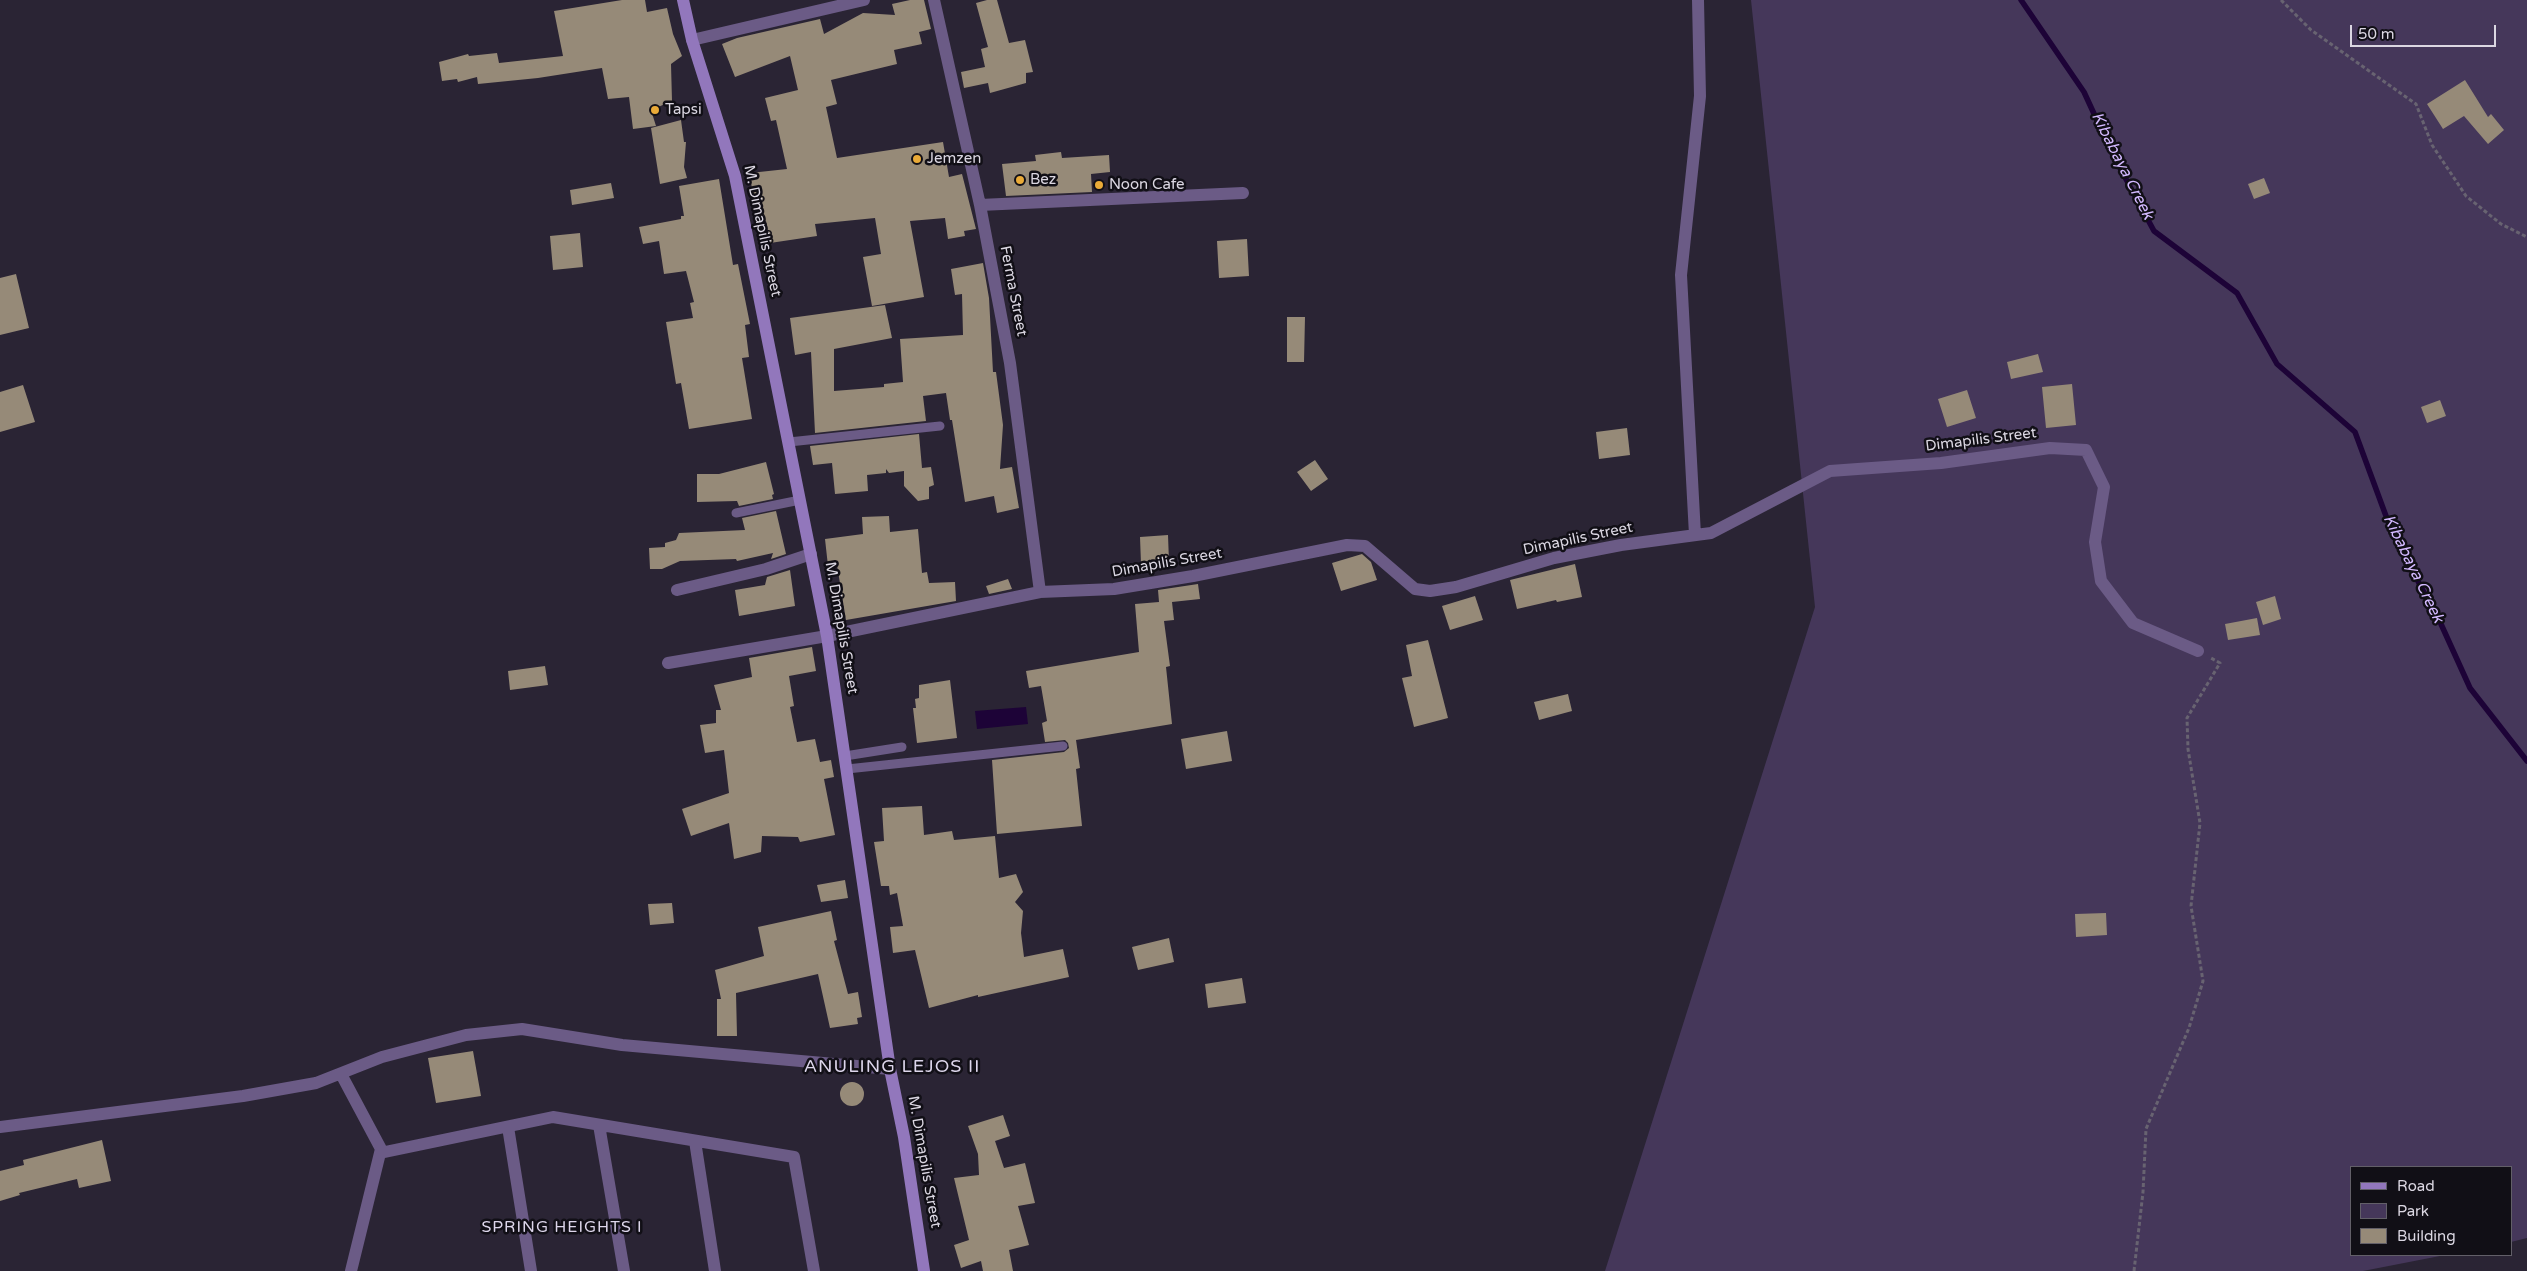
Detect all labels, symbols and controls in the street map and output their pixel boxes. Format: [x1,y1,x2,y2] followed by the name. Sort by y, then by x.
[2352,15,2498,47] scale bar
[2358,25,2395,43] text: 50 m
[665,101,702,119] place label: Tapsi
[649,104,661,116] marker: Tapsi
[2087,109,2157,223] water label: Kibabaya Creek
[927,150,981,168] place label: Jemzen
[911,153,923,165] marker: Jemzen
[739,164,785,298] street label: M. Dimapilis Street
[1030,171,1056,189] place label: Bez
[1014,174,1026,186] marker: Bez
[1109,176,1185,194] place label: Noon Cafe
[1093,179,1105,191] marker: Noon Cafe
[995,244,1031,338] street label: Ferma Street
[1924,424,2038,456] street label: Dimapilis Street
[2378,512,2448,626] water label: Kibabaya Creek
[1522,519,1634,559] street label: Dimapilis Street
[1110,544,1224,582] street label: Dimapilis Street
[821,560,861,696] street label: M. Dimapilis Street
[802,1056,982,1078] district label: ANULING LEJOS II
[904,1094,944,1230] street label: M. Dimapilis Street
[2350,1166,2512,1256] legend
[2397,1177,2435,1195] text: Road
[2397,1202,2429,1220] text: Park
[479,1218,645,1238] district label: SPRING HEIGHTS I
[2397,1227,2456,1245] text: Building

